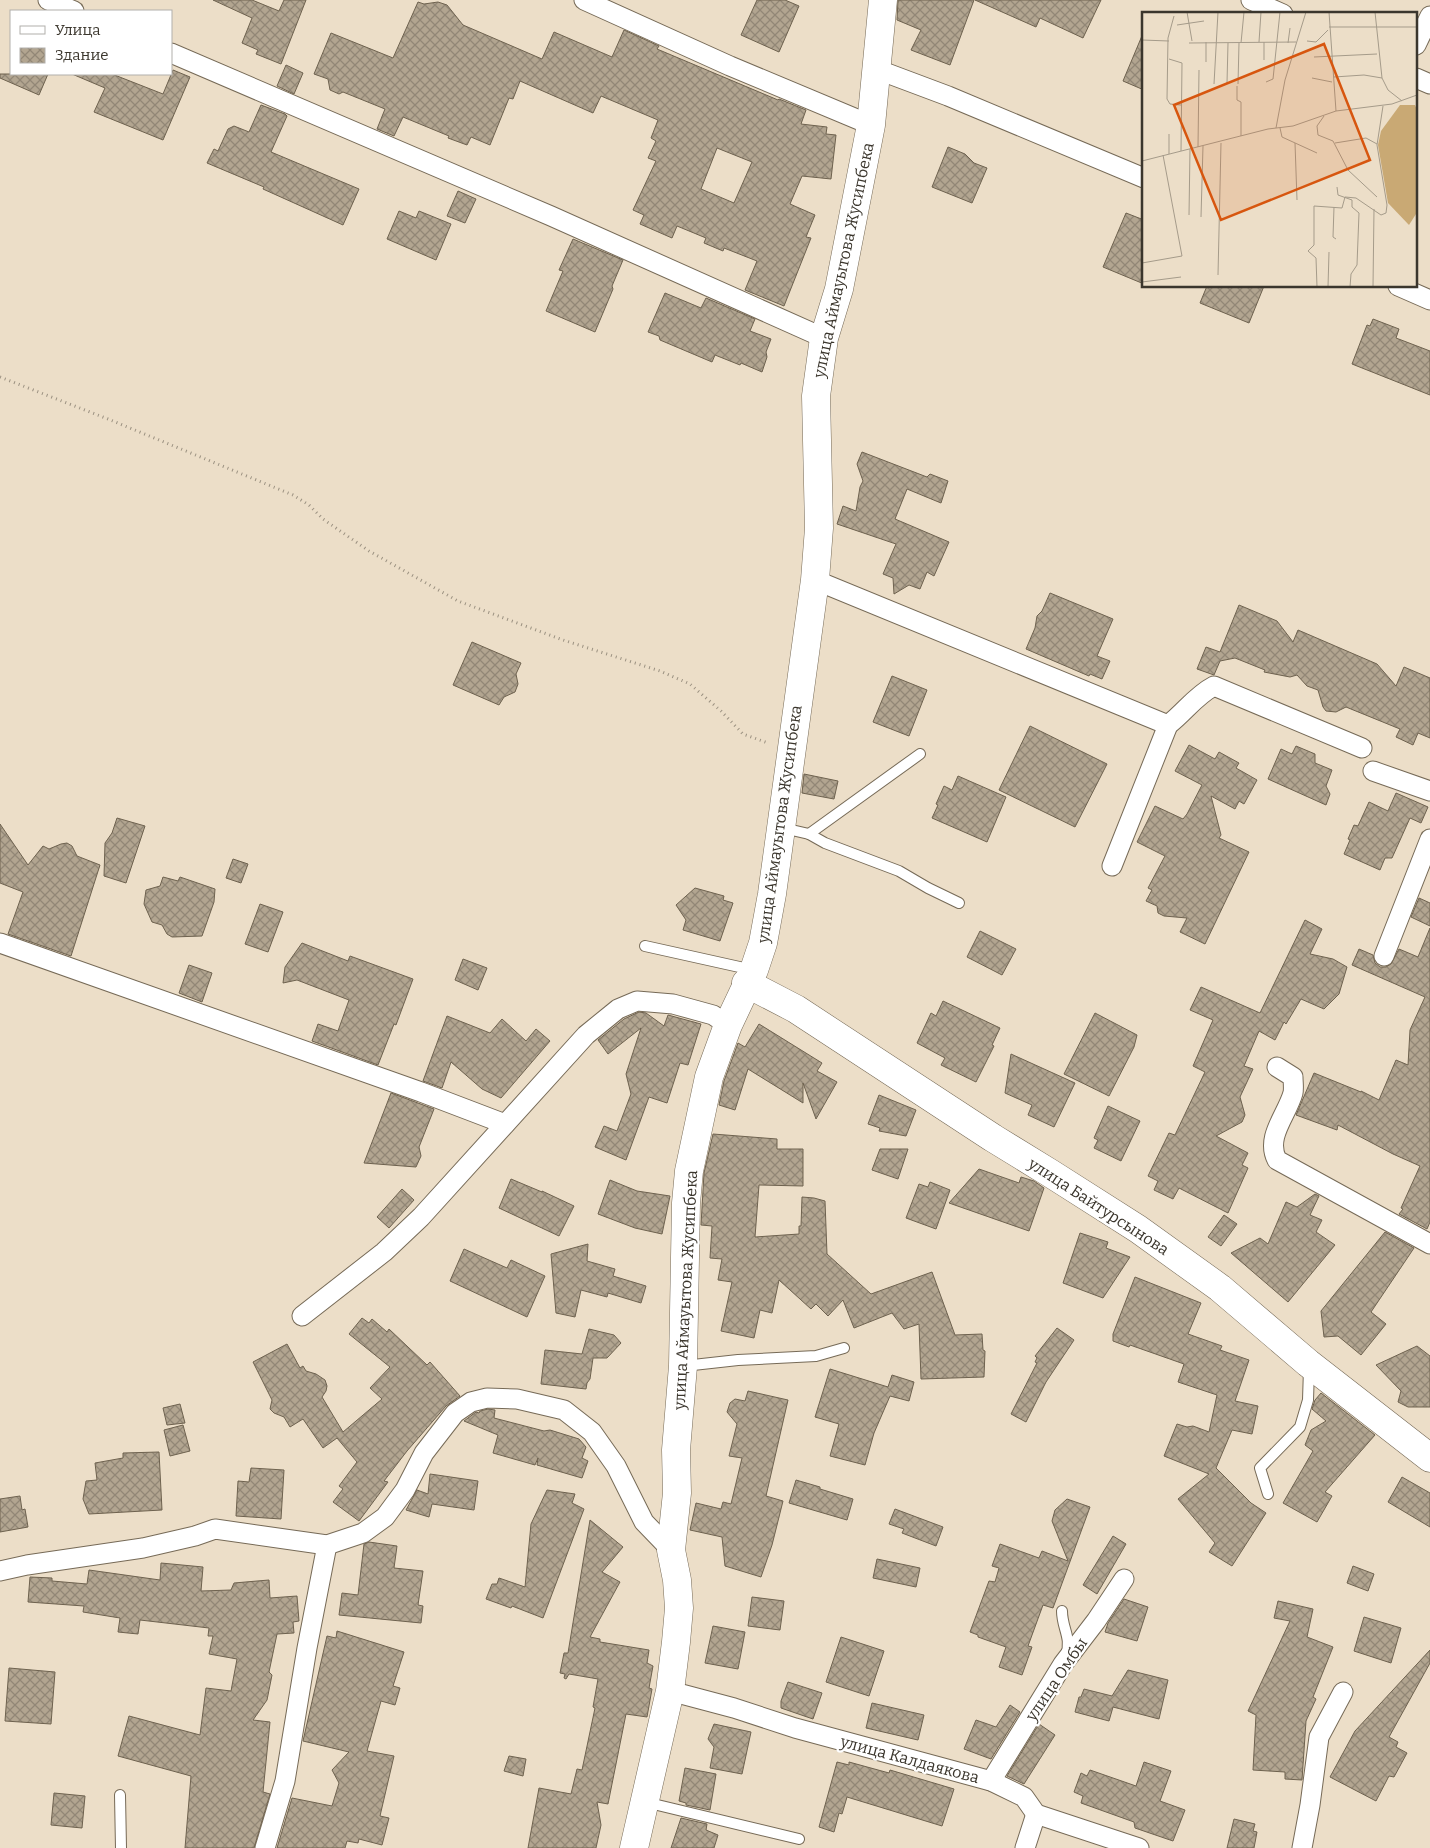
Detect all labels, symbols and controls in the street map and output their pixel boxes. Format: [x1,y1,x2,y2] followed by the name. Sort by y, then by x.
[10,10,172,75] legend
[1142,12,1418,288] inset map
[55,21,101,39] text: Улица
[55,46,109,64] text: Здание
[809,140,878,380] street label: улица Аймауытова Жусипбека
[753,704,806,945] street label: улица Аймауытова Жусипбека
[1024,1153,1173,1259] street label: улица Байтурсынова
[670,1169,701,1411] street label: улица Аймауытова Жусипбека
[1021,1634,1091,1725] street label: улица Омбы
[838,1732,981,1787] street label: улица Калдаякова

